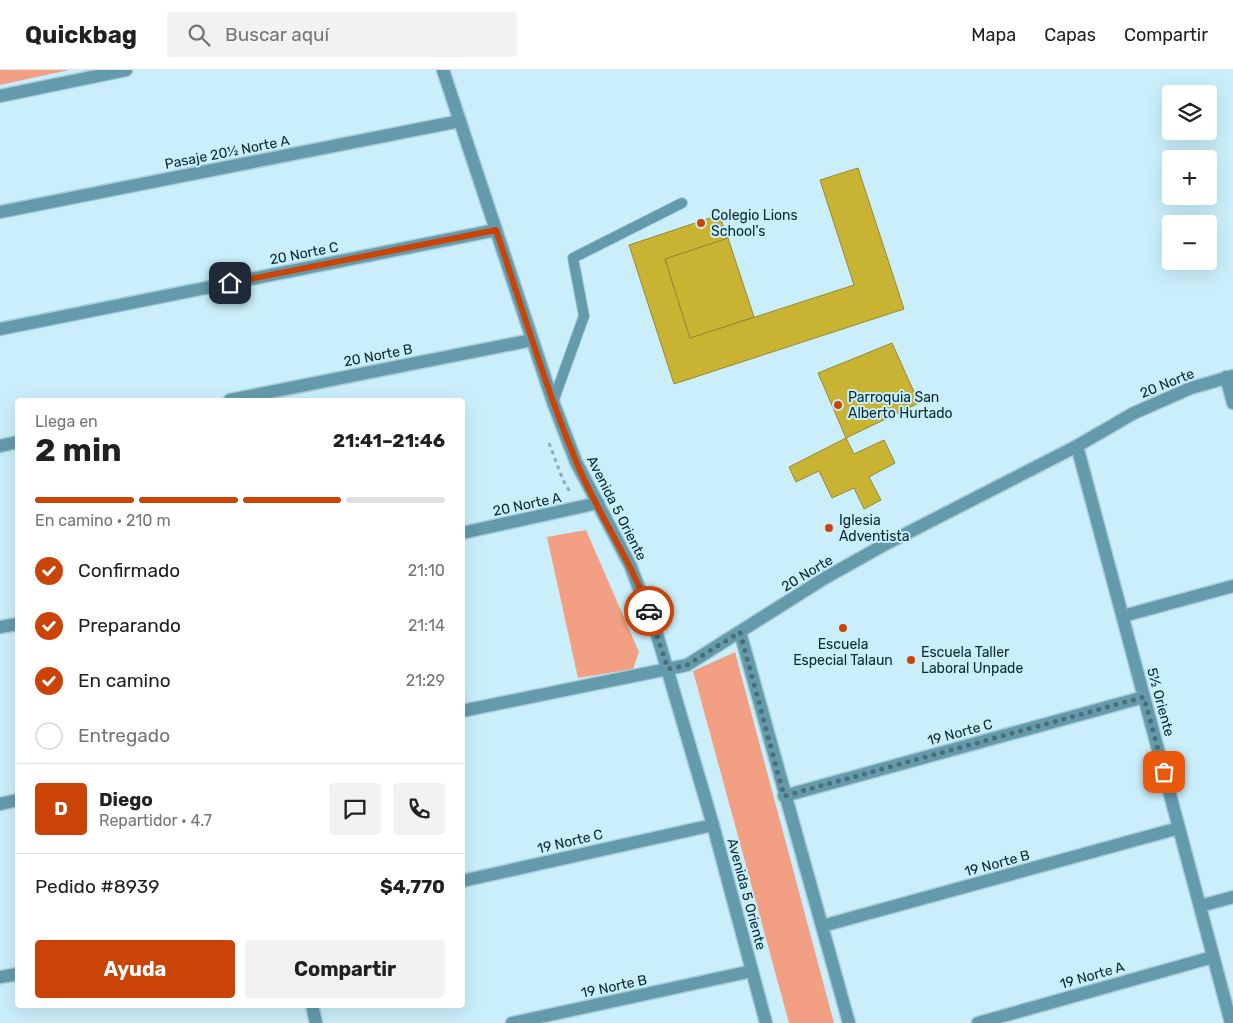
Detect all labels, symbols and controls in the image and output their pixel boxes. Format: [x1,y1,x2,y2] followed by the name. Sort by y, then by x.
[167,12,517,57] search box
[25,21,137,49] text: Quickbag
[185,21,213,49] icon: search
[225,23,329,46] text: Buscar aquí
[971,24,1016,46] text: Mapa
[1044,24,1096,46] text: Capas
[1124,24,1208,46] text: Compartir
[1162,85,1217,270] map controls
[1162,85,1217,140] button: layers
[163,132,291,173] street label: Pasaje 20½ Norte A
[1162,150,1217,205] button: +
[711,207,798,240] place label: Colegio Lions School's
[1162,215,1217,270] button: −
[695,217,707,229] marker: Colegio Lions School's
[268,238,340,268] street label: 20 Norte C
[209,262,251,304] pin
[216,269,244,297] icon: home
[342,340,414,370] street label: 20 Norte B
[1138,365,1197,402] street label: 20 Norte
[848,389,953,422] place label: Parroquia San Alberto Hurtado
[832,399,844,411] marker: Parroquia San Alberto Hurtado
[35,412,98,431] text: Llega en
[333,429,445,452] text: 21:41–21:46
[35,431,122,469] text: 2 min
[583,453,650,564] street label: Avenida 5 Oriente
[491,489,563,520] street label: 20 Norte A
[35,511,171,530] text: En camino · 210 m
[839,512,910,545] place label: Iglesia Adventista
[823,522,835,534] marker: Iglesia Adventista
[778,551,836,595] street label: 20 Norte
[35,557,63,585] icon: check
[78,559,180,582] text: Confirmado
[408,561,445,580] text: 21:10
[624,586,674,636] courier
[635,597,663,625] icon: car
[35,612,63,640] icon: check
[78,614,181,637] text: Preparando
[408,616,445,635] text: 21:14
[837,622,849,634] marker: Escuela Especial Talaun
[793,636,893,669] place label: Escuela Especial Talaun
[921,644,1023,677] place label: Escuela Taller Laboral Unpade
[905,654,917,666] marker: Escuela Taller Laboral Unpade
[1143,666,1178,738] street label: 5½ Oriente
[35,667,63,695] icon: check
[78,669,171,692] text: En camino
[406,671,445,690] text: 21:29
[926,716,995,749] street label: 19 Norte C
[78,724,170,747] text: Entregado
[1143,751,1185,793] pin
[1150,758,1178,786] icon: bag
[329,783,381,835] button: chat
[393,783,445,835] button: phone
[99,788,153,811] text: Diego
[54,797,68,820] text: D
[99,811,212,830] text: Repartidor · 4.7
[536,826,605,857] street label: 19 Norte C
[723,836,770,952] street label: Avenida 5 Oriente
[963,847,1032,880] street label: 19 Norte B
[35,875,159,898] text: Pedido #8939
[380,875,445,898] text: $4,770
[35,940,235,998] button: Ayuda
[245,940,445,998] button: Compartir
[1058,958,1127,993] street label: 19 Norte A
[580,971,649,1002] street label: 19 Norte B

